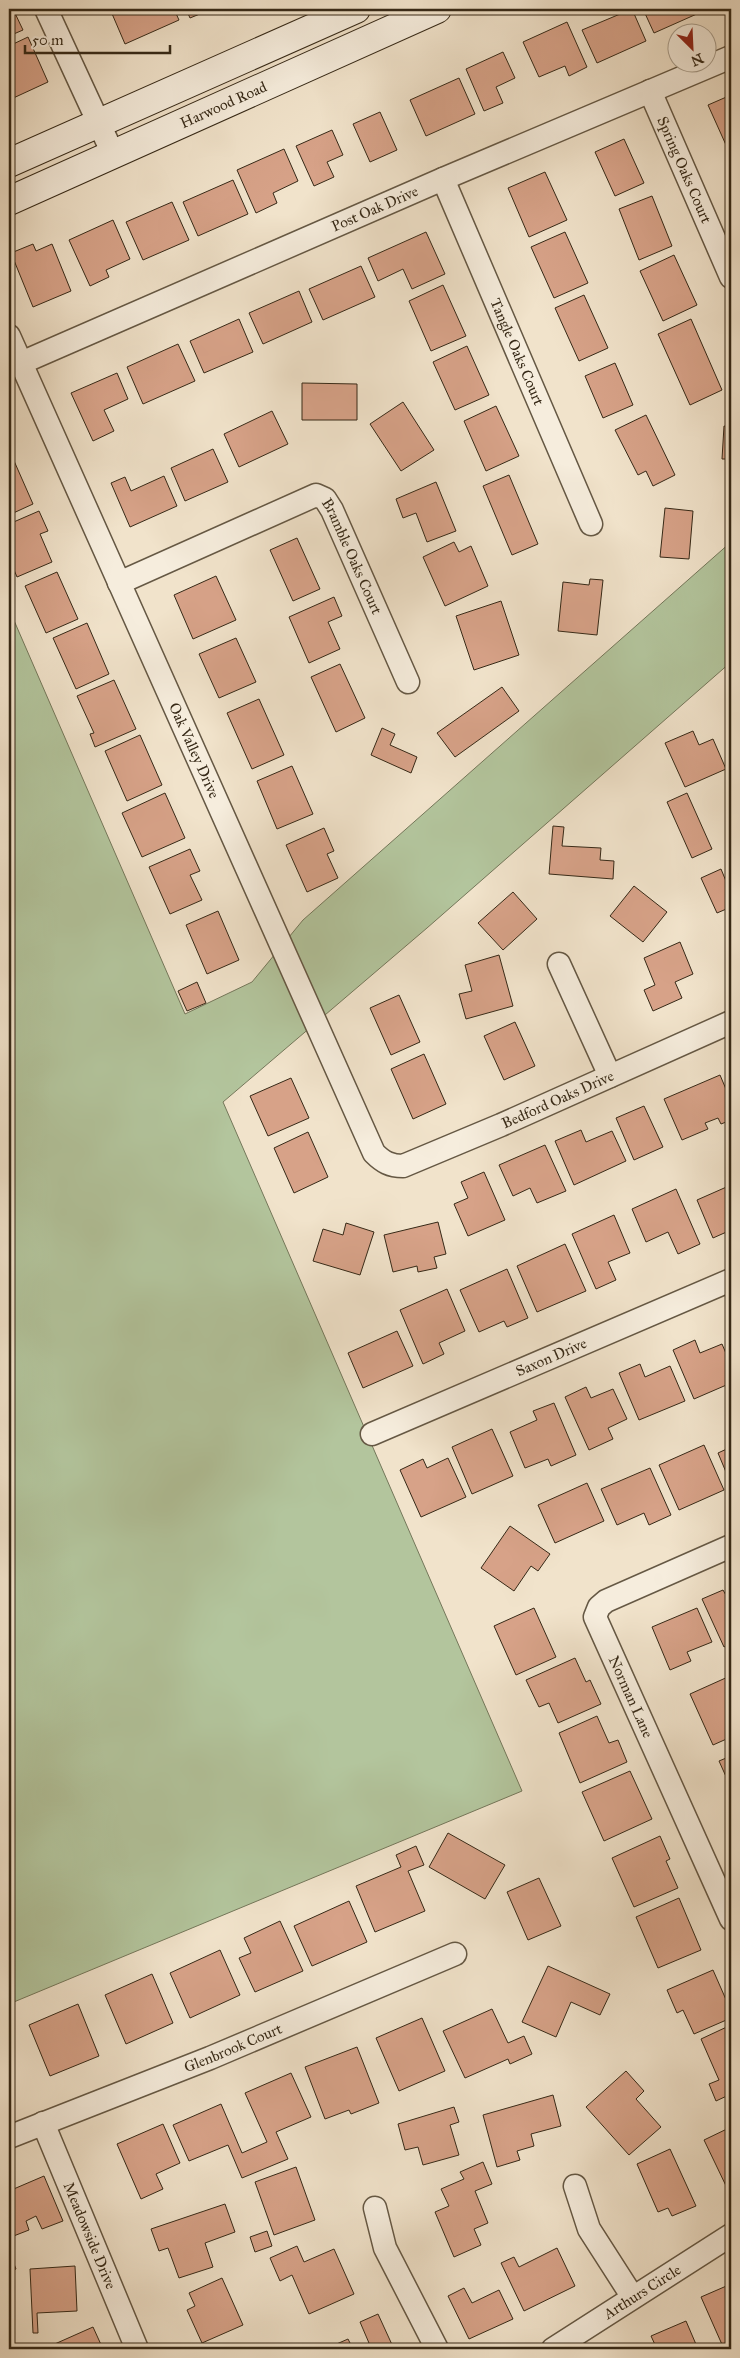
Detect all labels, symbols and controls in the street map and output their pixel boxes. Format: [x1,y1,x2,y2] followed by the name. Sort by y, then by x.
[25,22,170,54] scale bar
[668,22,718,72] north arrow
[32,31,64,49] text: 50 m
[688,49,706,70] text: N
[177,77,270,132] street label: Harwood Road
[653,114,716,227] street label: Spring Oaks Court
[329,182,421,235] street label: Post Oak Drive
[486,296,548,409] street label: Tangle Oaks Court
[318,495,386,618] street label: Bramble Oaks Court
[165,700,223,801] street label: Oak Valley Drive
[499,1067,617,1132] street label: Bedford Oaks Drive
[513,1334,589,1380] street label: Saxon Drive
[605,1653,657,1740] street label: Norman Lane
[181,2019,285,2076] street label: Glenbrook Court
[60,2179,120,2292] street label: Meadowside Drive
[599,2260,684,2324] street label: Arthurs Circle

